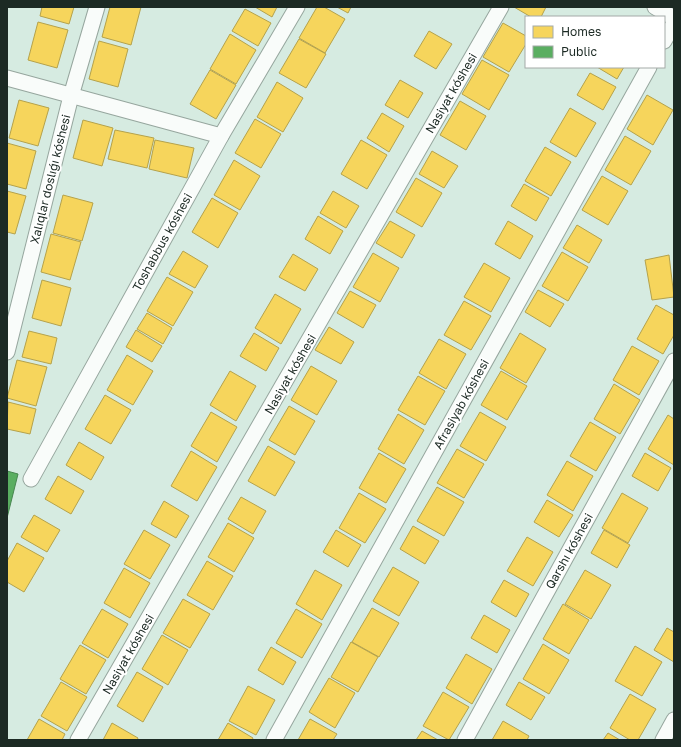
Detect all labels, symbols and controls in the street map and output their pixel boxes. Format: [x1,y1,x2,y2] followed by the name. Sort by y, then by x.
[525,16,665,68] legend
[561,24,601,39] text: Homes
[561,44,598,59] text: Public
[422,50,480,136] street label: Nasiyat kóshesi
[27,113,73,245] street label: Xalıqlar doslıǵı kóshesi
[129,190,195,294] street label: Toshabbus kóshesi
[261,331,319,417] street label: Nasiyat kóshesi
[430,356,492,452] street label: Afrasiyab kóshesi
[542,510,596,592] street label: Qarshı kóshesi
[99,611,157,697] street label: Nasiyat kóshesi

